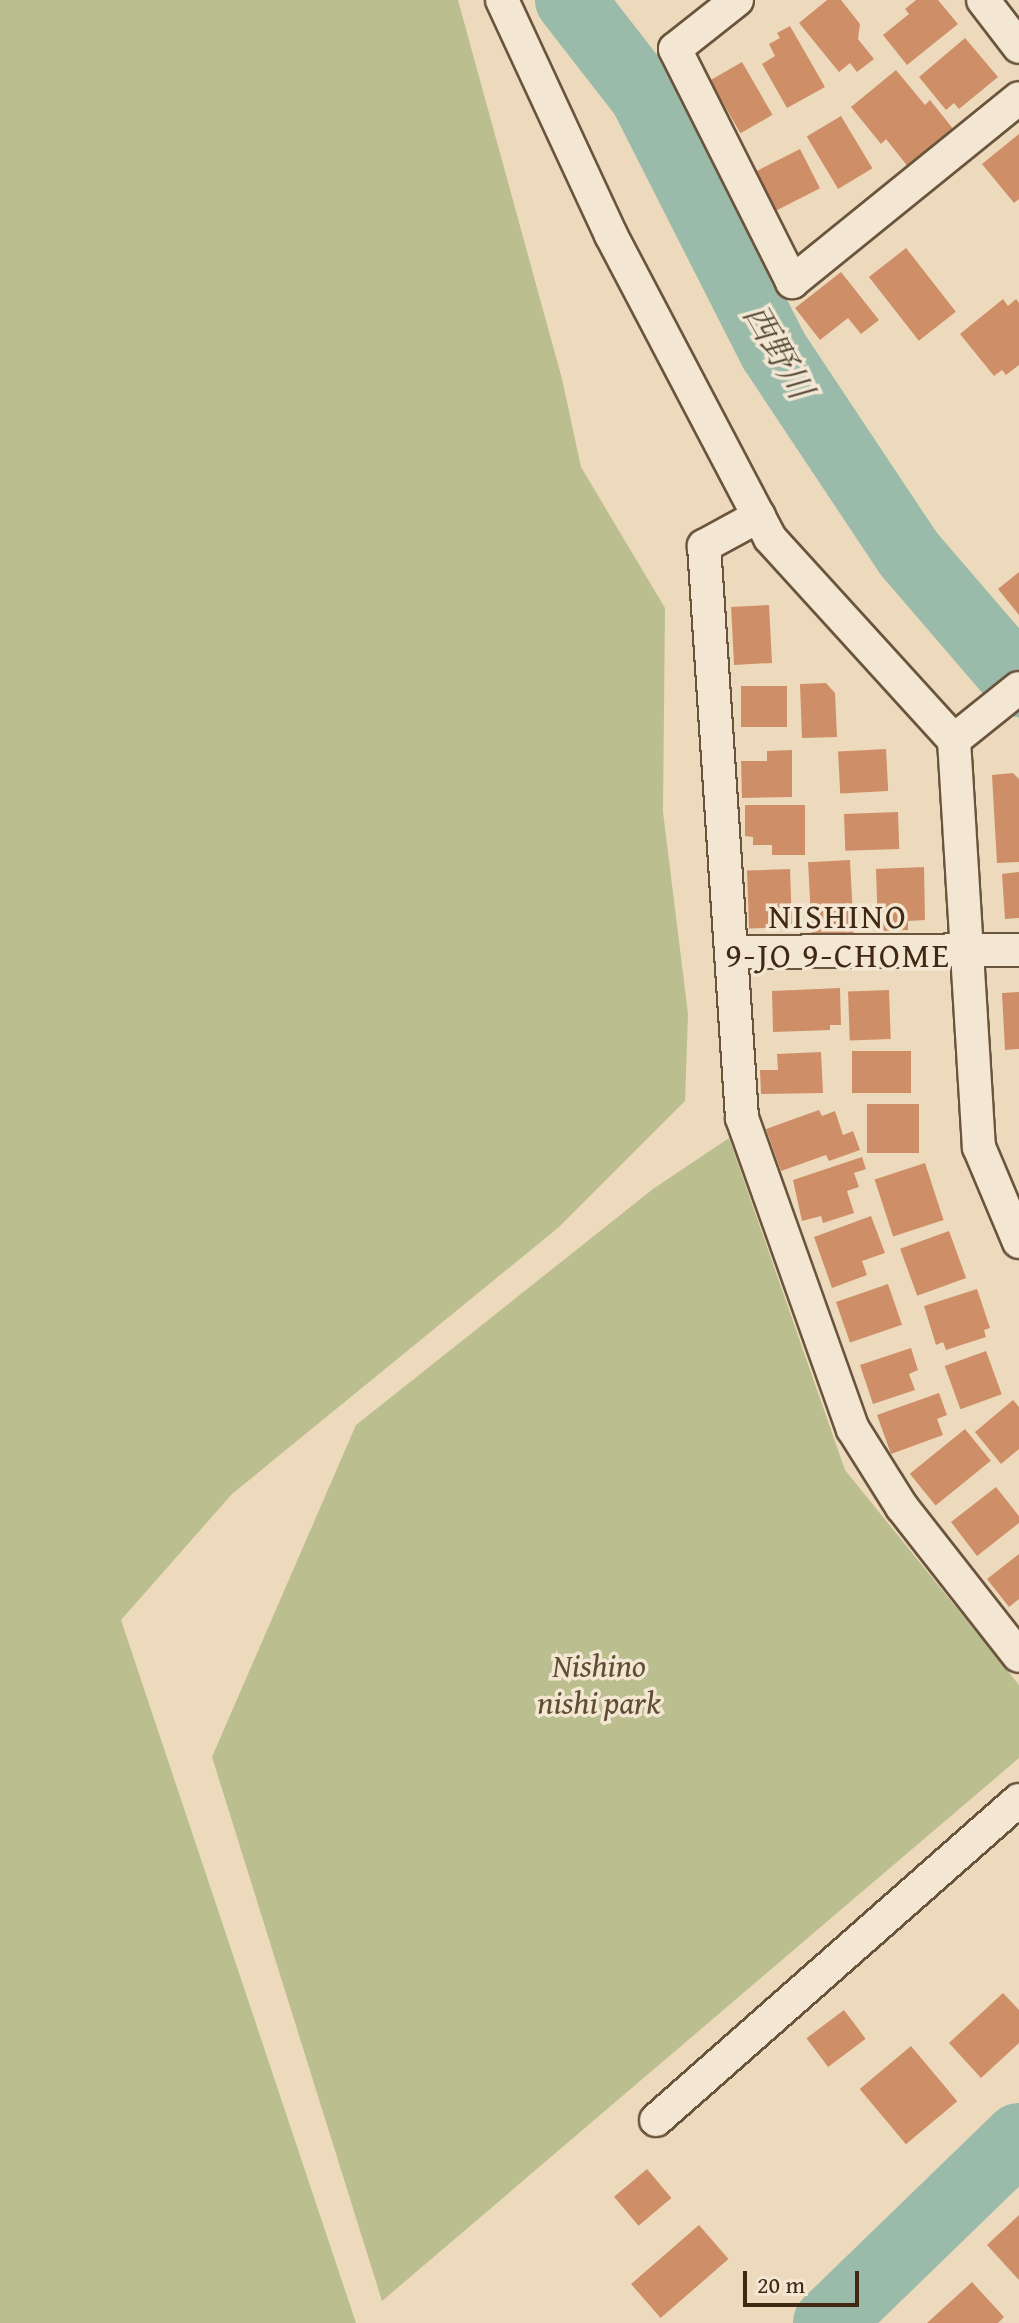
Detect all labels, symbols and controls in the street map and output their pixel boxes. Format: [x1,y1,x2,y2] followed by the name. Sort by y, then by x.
[736,297,822,405] water label: 西野川
[725,895,951,974] district label: NISHINO 9-JO 9-CHOME
[537,1648,661,1723] park label: Nishino nishi park
[747,2255,863,2305] scale bar
[757,2267,805,2302] text: 20 m

